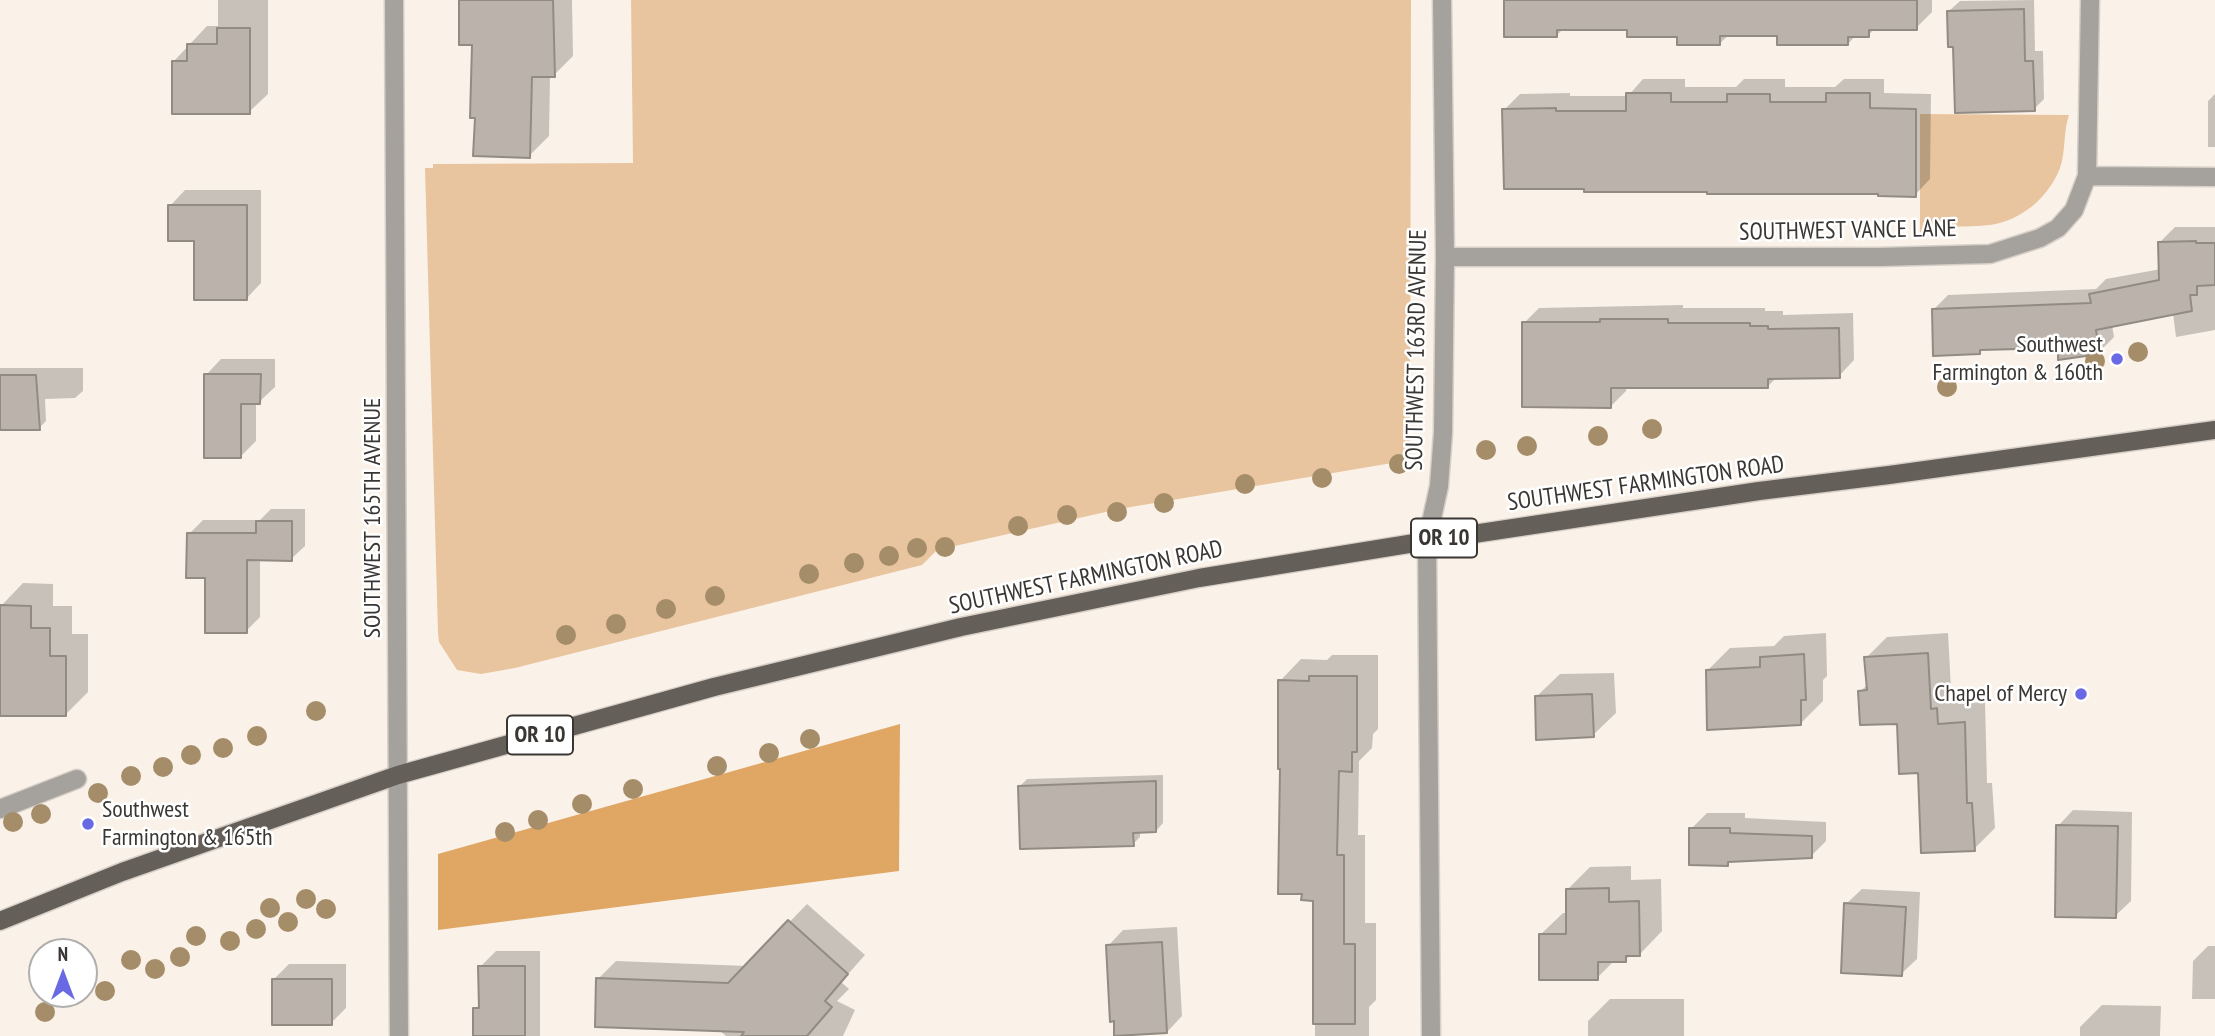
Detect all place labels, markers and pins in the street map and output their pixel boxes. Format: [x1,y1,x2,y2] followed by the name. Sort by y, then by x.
[1932,331,2103,387] place label: Southwest Farmington & 160th
[2109,351,2125,367] marker: Southwest Farmington & 160th
[1934,680,2067,708] place label: Chapel of Mercy
[2073,686,2089,702] marker: Chapel of Mercy
[102,796,273,852] place label: Southwest Farmington & 165th
[80,816,96,832] marker: Southwest Farmington & 165th

